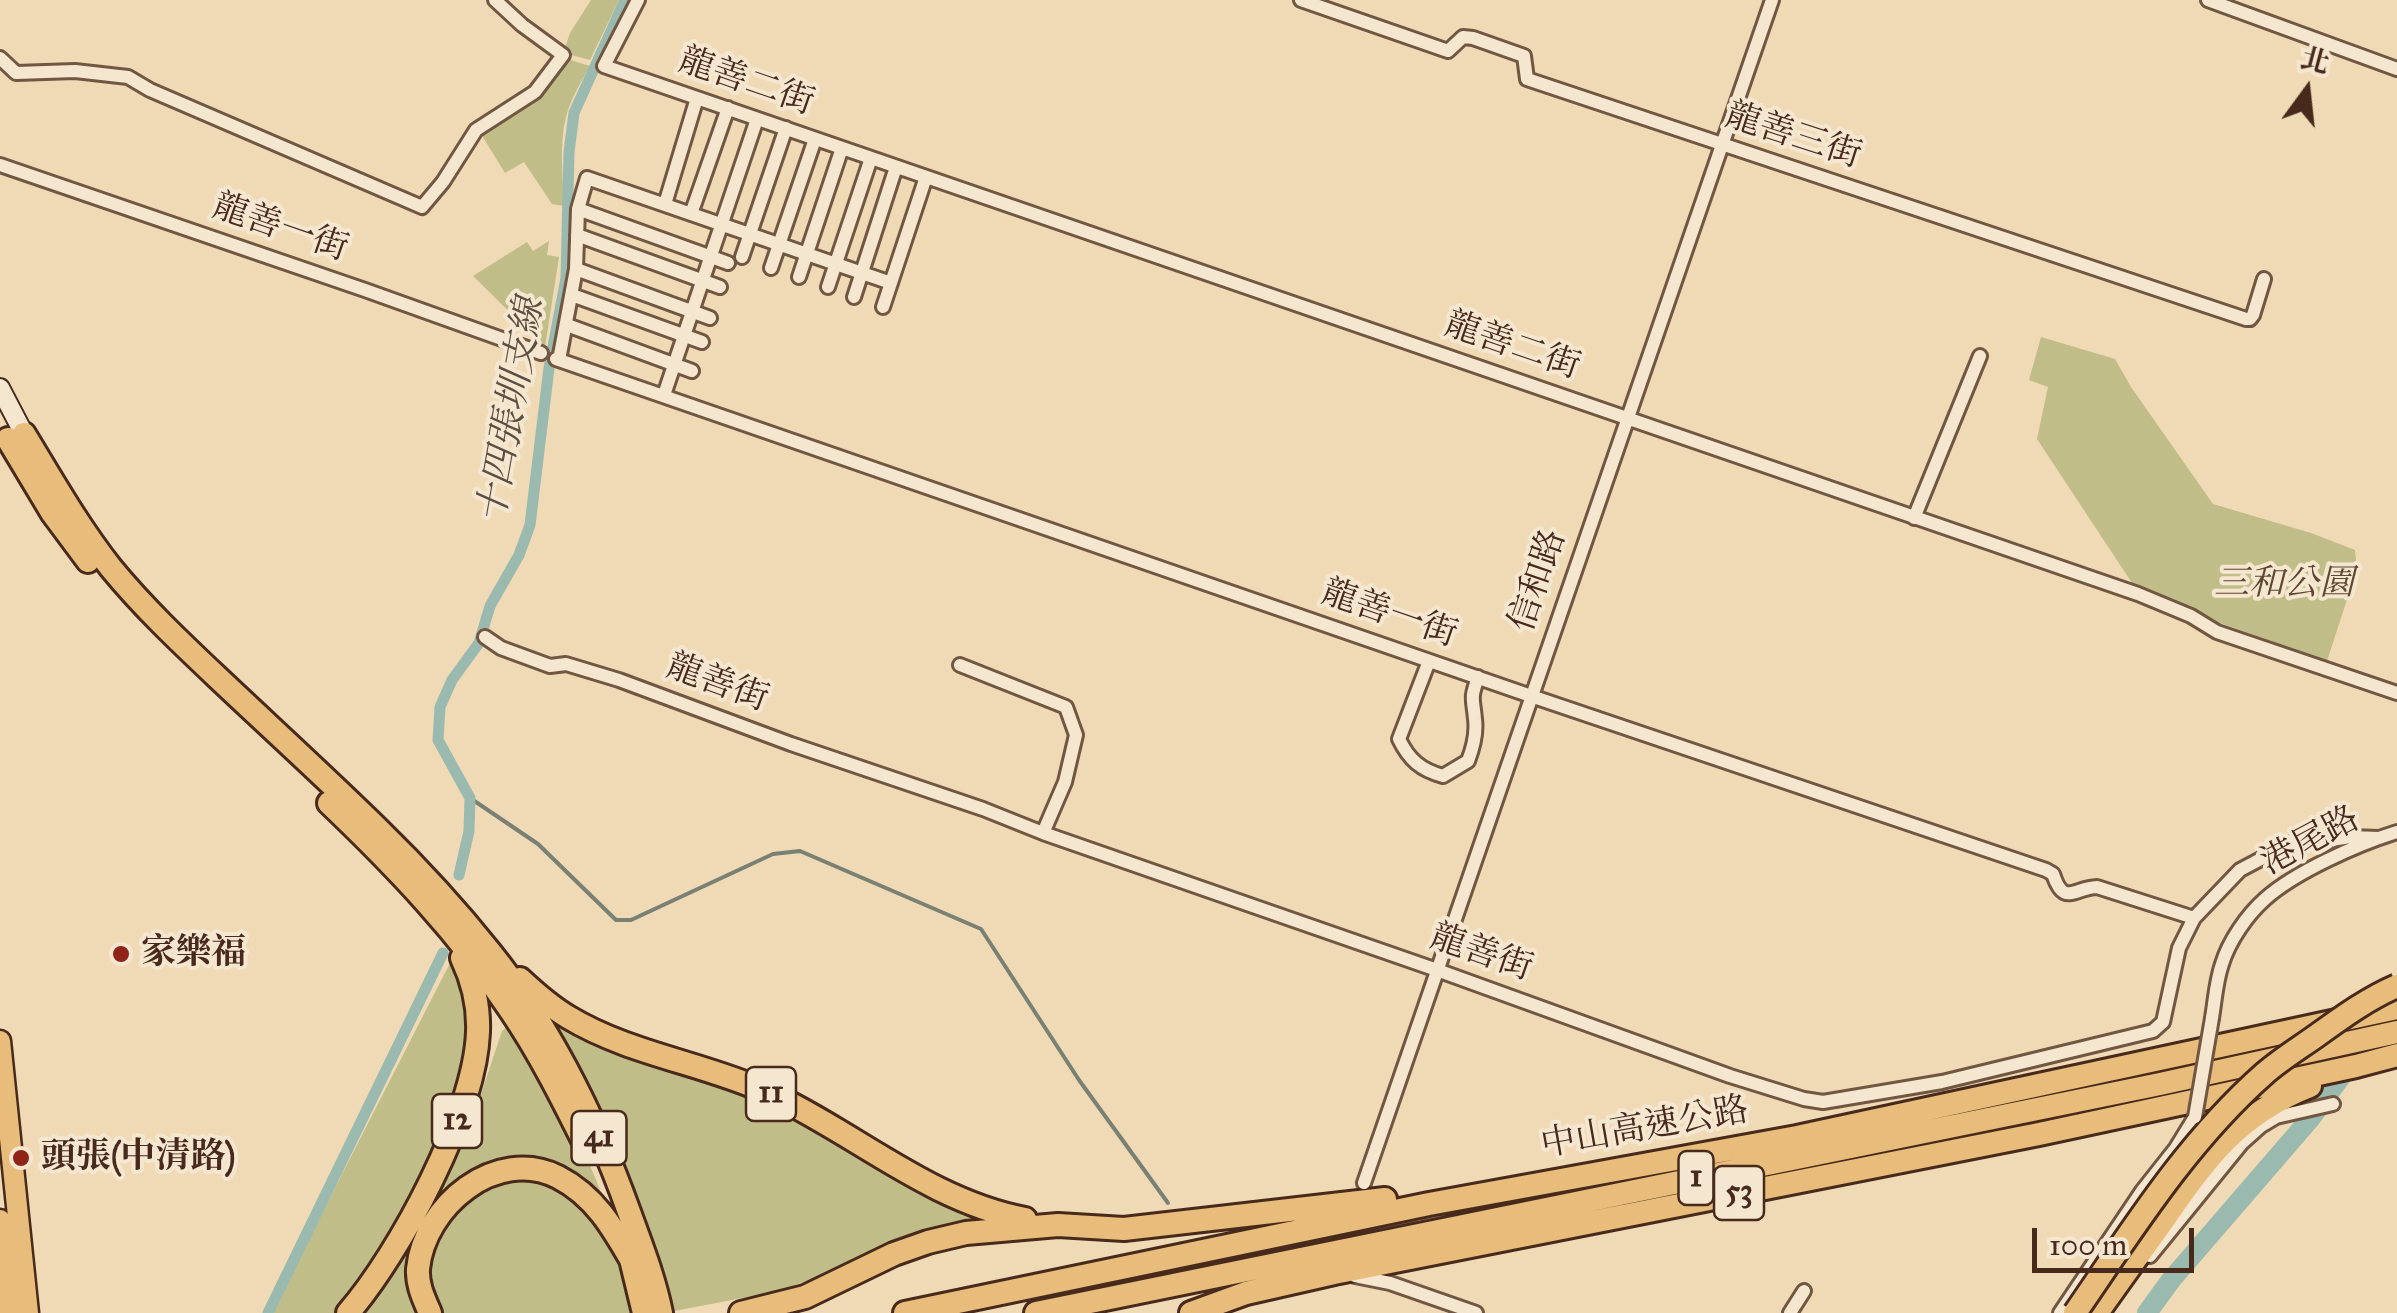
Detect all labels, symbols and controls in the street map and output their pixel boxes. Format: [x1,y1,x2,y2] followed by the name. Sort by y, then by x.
[673,40,819,126] street label: 龍善二街
[2257,40,2357,140] north arrow
[2297,40,2333,81] text: 北
[1720,95,1866,179] street label: 龍善三街
[207,186,353,272] street label: 龍善一街
[471,295,555,527] water label: 十四張圳支線
[1439,304,1585,390] street label: 龍善二街
[1502,525,1576,637] street label: 信和路
[2214,564,2354,606] park label: 三和公園
[1316,572,1462,658] street label: 龍善一街
[660,646,774,722] street label: 龍善街
[2255,799,2367,885] street label: 港尾路
[1425,917,1537,991] street label: 龍善街
[141,933,246,975] place label: 家樂福
[110,943,132,965] marker: 家樂福
[746,1067,796,1121] road number: 11
[1538,1090,1752,1168] street label: 中山高速公路
[432,1094,482,1148] road number: 12
[572,1111,626,1165] road number: 41
[41,1137,236,1179] place label: 頭張(中清路)
[10,1147,32,1169] marker: 頭張(中清路)
[1678,1151,1714,1205] road number: 1
[1714,1166,1764,1220] road number: 53
[2037,1208,2200,1270] scale bar
[2049,1227,2127,1263] text: 100 m

